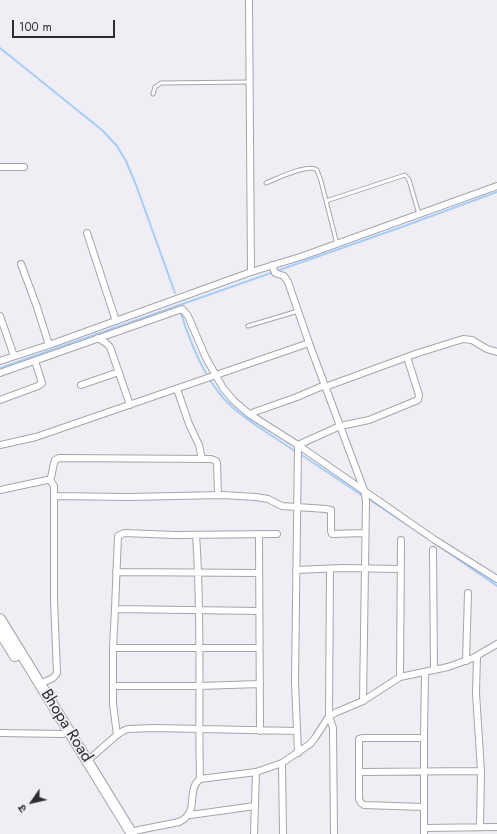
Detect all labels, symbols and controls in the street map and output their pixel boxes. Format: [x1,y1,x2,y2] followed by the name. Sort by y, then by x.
[14,12,117,38] scale bar
[19,18,52,36] text: 100 m
[36,686,96,766] street label: Bhopa Road
[12,782,52,822] north arrow
[14,802,30,816] text: उ

